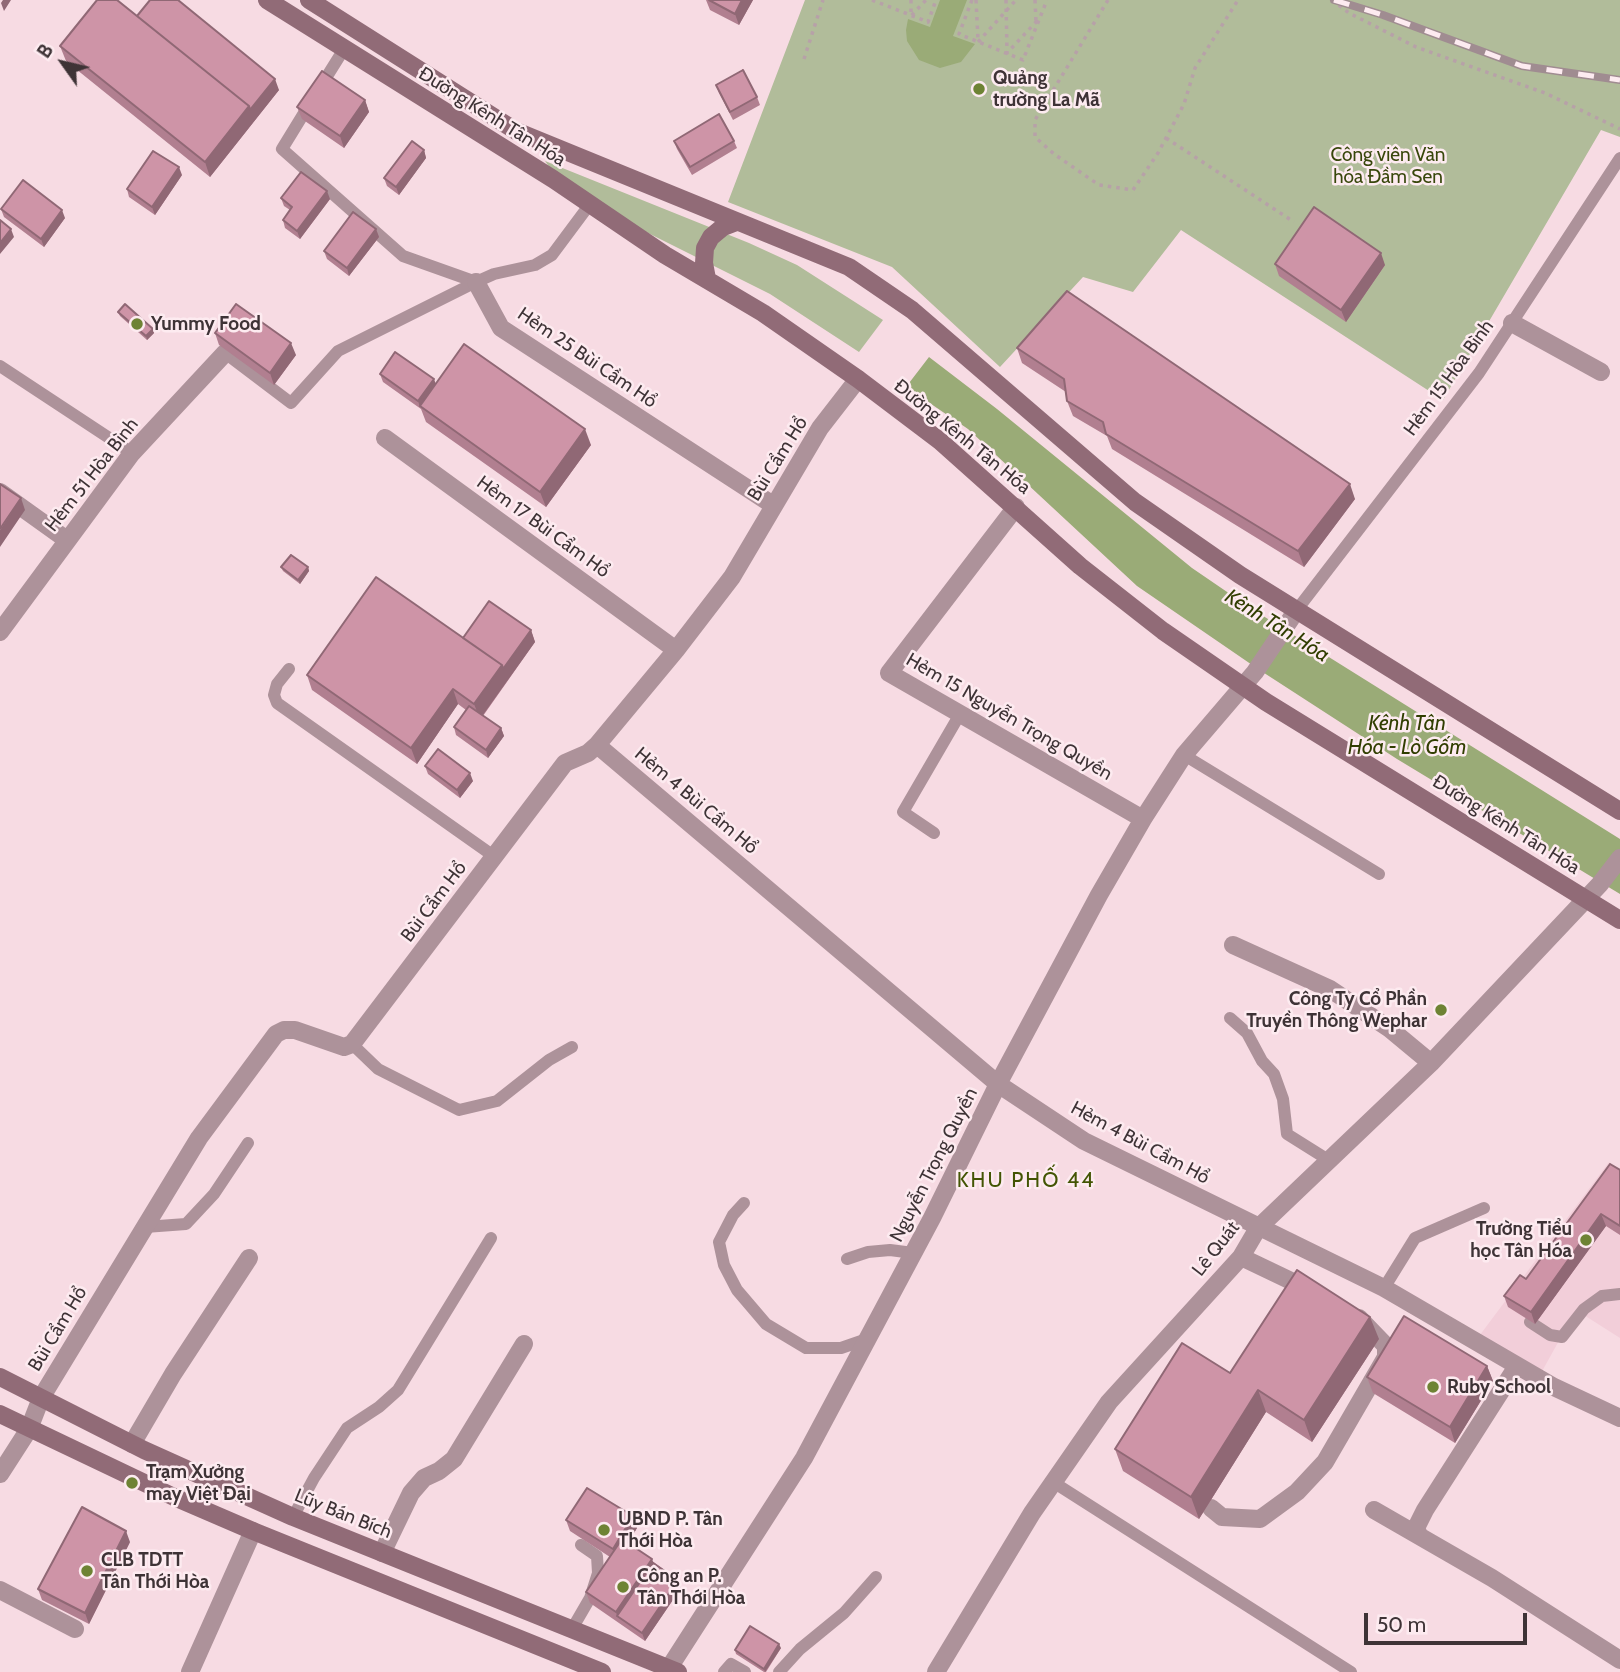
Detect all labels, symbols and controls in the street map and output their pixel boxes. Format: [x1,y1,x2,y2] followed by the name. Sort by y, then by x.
[28,28,98,98] north arrow
[32,40,58,62] text: B
[414,62,570,172] street label: Đường Kênh Tân Hóa
[993,67,1100,111] place label: Quảng trường La Mã
[971,81,987,97] marker: Quảng trường La Mã
[1331,144,1445,188] park label: Công viên Văn hóa Đầm Sen
[513,303,661,413] street label: Hẻm 25 Bùi Cầm Hổ
[151,313,261,335] place label: Yummy Food
[129,316,145,332] marker: Yummy Food
[1399,316,1499,440] street label: Hẻm 15 Hòa Bình
[889,375,1035,499] street label: Đường Kênh Tân Hóa
[743,413,813,505] street label: Bùi Cẩm Hổ
[41,414,143,536] street label: Hẻm 51 Hòa Bình
[472,471,614,583] street label: Hẻm 17 Bùi Cẩm Hổ
[1220,584,1334,668] water label: Kênh Tân Hóa
[902,649,1116,785] street label: Hẻm 15 Nguyễn Trọng Quyền
[1348,711,1466,761] water label: Kênh Tân Hóa - Lò Gốm
[630,743,762,859] street label: Hẻm 4 Bùi Cầm Hổ
[1428,770,1584,880] street label: Đường Kênh Tân Hóa
[396,857,472,947] street label: Bùi Cẩm Hổ
[1246,988,1427,1032] place label: Công Ty Cổ Phần Truyền Thông Wephar
[1433,1002,1449,1018] marker: Công Ty Cổ Phần Truyền Thông Wephar
[885,1084,983,1246] street label: Nguyễn Trọng Quyền
[1067,1097,1213,1189] street label: Hẻm 4 Bùi Cầm Hổ
[958,1168,1094,1194] district label: KHU PHỐ 44
[1188,1217,1244,1281] street label: Lê Quát
[1470,1218,1572,1262] place label: Trường Tiểu học Tân Hóa
[1578,1232,1594,1248] marker: Trường Tiểu học Tân Hóa
[24,1282,92,1376] street label: Bùi Cẩm Hổ
[1447,1376,1551,1398] place label: Ruby School
[1425,1379,1441,1395] marker: Ruby School
[146,1461,251,1505] place label: Trạm Xưởng may Việt Đại
[124,1475,140,1491] marker: Trạm Xưởng may Việt Đại
[291,1484,395,1544] street label: Lũy Bán Bích
[618,1508,723,1552] place label: UBND P. Tân Thới Hòa
[596,1522,612,1538] marker: UBND P. Tân Thới Hòa
[101,1549,209,1593] place label: CLB TDTT Tân Thới Hòa
[79,1563,95,1579] marker: CLB TDTT Tân Thới Hòa
[637,1565,745,1609] place label: Công an P. Tân Thới Hòa
[615,1579,631,1595] marker: Công an P. Tân Thới Hòa
[1368,1598,1531,1642] scale bar
[1377,1612,1426,1637] text: 50 m

